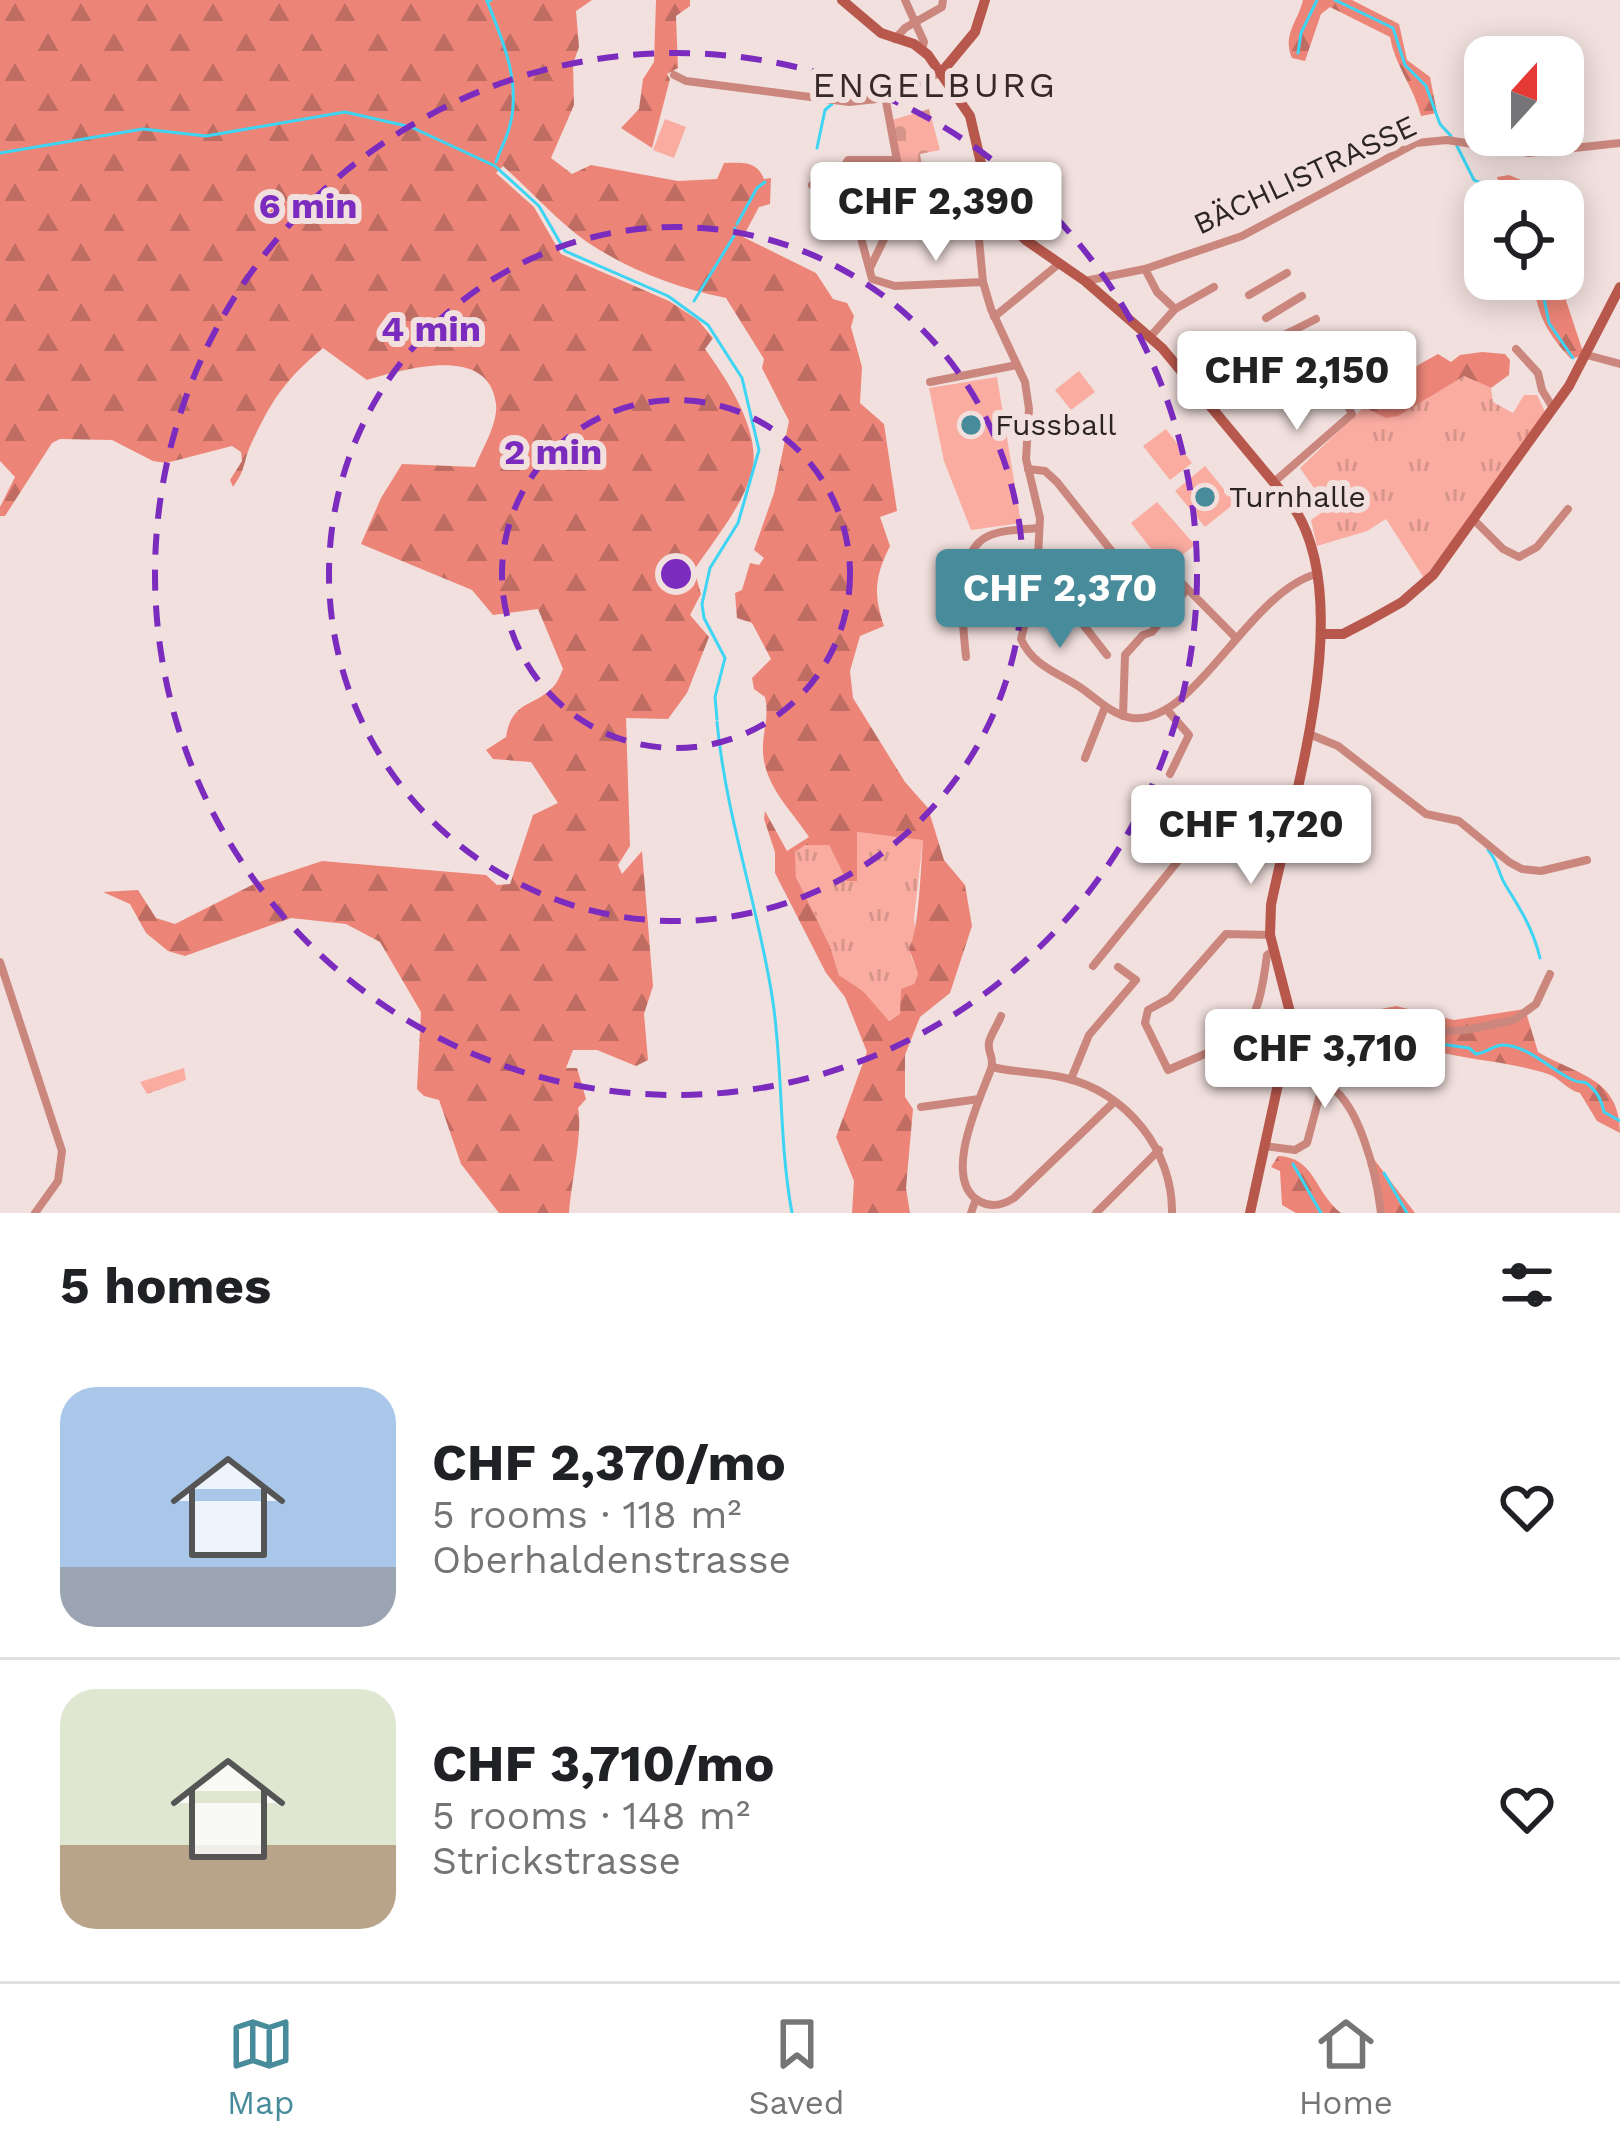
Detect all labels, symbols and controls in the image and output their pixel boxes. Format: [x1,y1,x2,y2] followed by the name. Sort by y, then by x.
[1464,36,1584,156] north arrow
[1464,36,1584,300] map controls
[812,64,1058,106] district label: ENGELBURG
[1188,108,1422,241] street label: BÄCHLISTRASSE
[799,162,1073,264] pin: CHF 2,390
[838,178,1034,223] text: CHF 2,390
[1464,180,1584,300] button: locate
[258,185,358,227] text: 6 min
[381,308,481,350] text: 4 min
[1160,331,1434,433] pin: CHF 2,150
[1204,347,1390,392] text: CHF 2,150
[995,407,1116,442] place label: Fussball
[958,412,984,438] marker: Fussball
[504,431,602,473] text: 2 min
[1229,479,1366,514] place label: Turnhalle
[1192,484,1218,510] marker: Turnhalle
[923,549,1197,651] pin: CHF 2,370
[655,553,697,595] centre of rings
[963,565,1157,610] text: CHF 2,370
[1114,785,1388,887] pin: CHF 1,720
[1158,801,1344,846] text: CHF 1,720
[1188,1009,1462,1111] pin: CHF 3,710
[1232,1025,1418,1070] text: CHF 3,710
[1494,1252,1560,1318] icon: filters
[60,1256,271,1315] text: 5 homes
[432,1433,786,1492] text: CHF 2,370/mo
[156,1435,300,1579] icon: home
[1494,1474,1560,1540] icon: heart
[432,1492,742,1537] text: 5 rooms · 118 m²
[432,1537,791,1582] text: Oberhaldenstrasse
[432,1734,775,1793] text: CHF 3,710/mo
[156,1737,300,1881] icon: home
[1494,1776,1560,1842] icon: heart
[432,1793,750,1838] text: 5 rooms · 148 m²
[432,1838,681,1883] text: Strickstrasse
[227,2011,294,2122] tab: Map
[749,2011,844,2122] tab: Saved
[1299,2011,1393,2122] tab: Home

